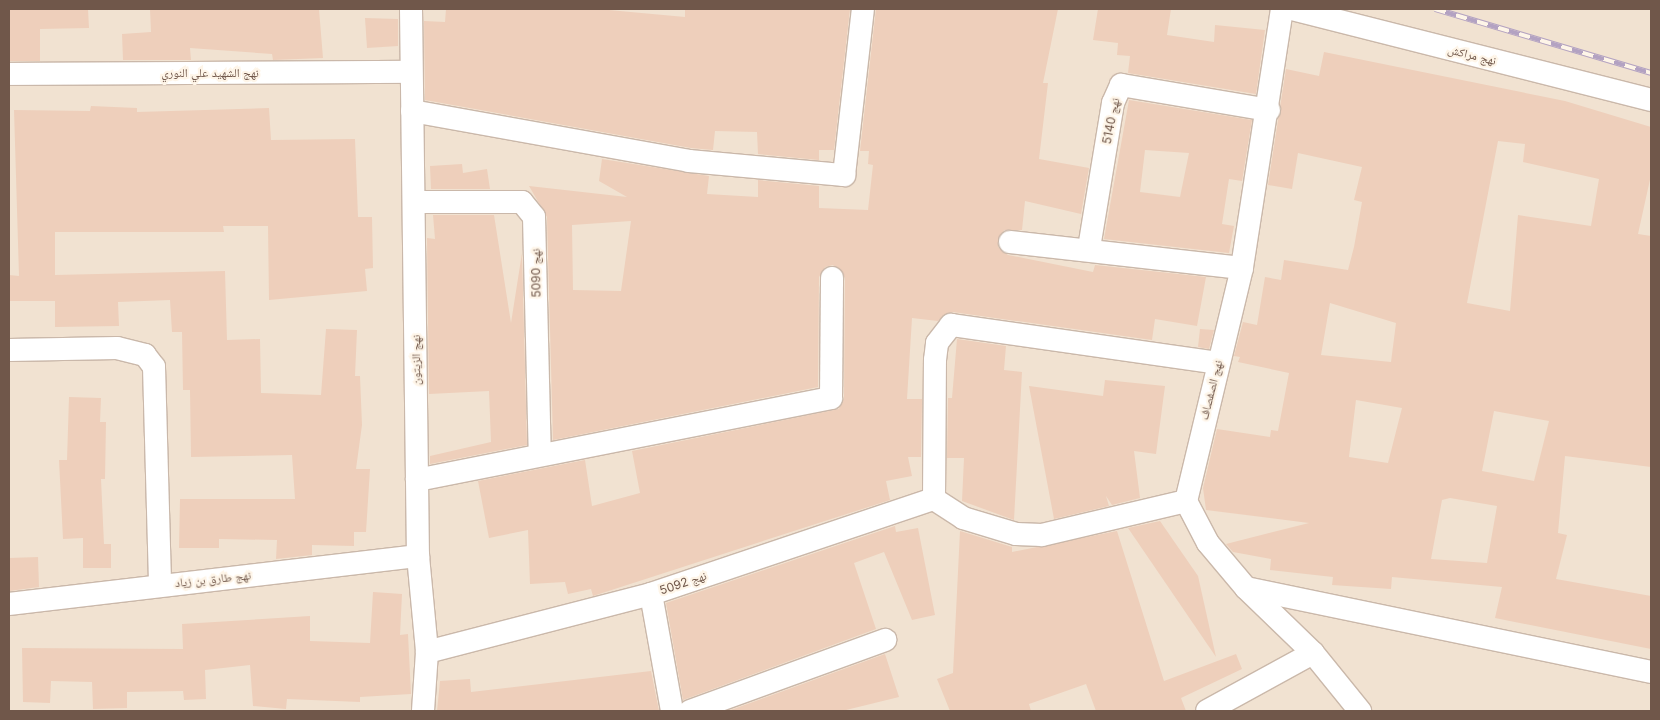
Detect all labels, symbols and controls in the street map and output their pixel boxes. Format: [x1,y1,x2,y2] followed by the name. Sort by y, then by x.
[1446,42,1498,68] street label: نهج مراكش
[161,66,259,80] street label: نهج الشهيد علي النوري
[1099,97,1123,145] street label: نهج 5140
[528,248,544,298] street label: نهج 5090
[409,335,423,385] street label: نهج الزيتون
[1197,359,1225,421] street label: نهج الصفصاف
[174,568,252,590] street label: نهج طارق بن زياد
[658,568,708,598] street label: نهج 5092

